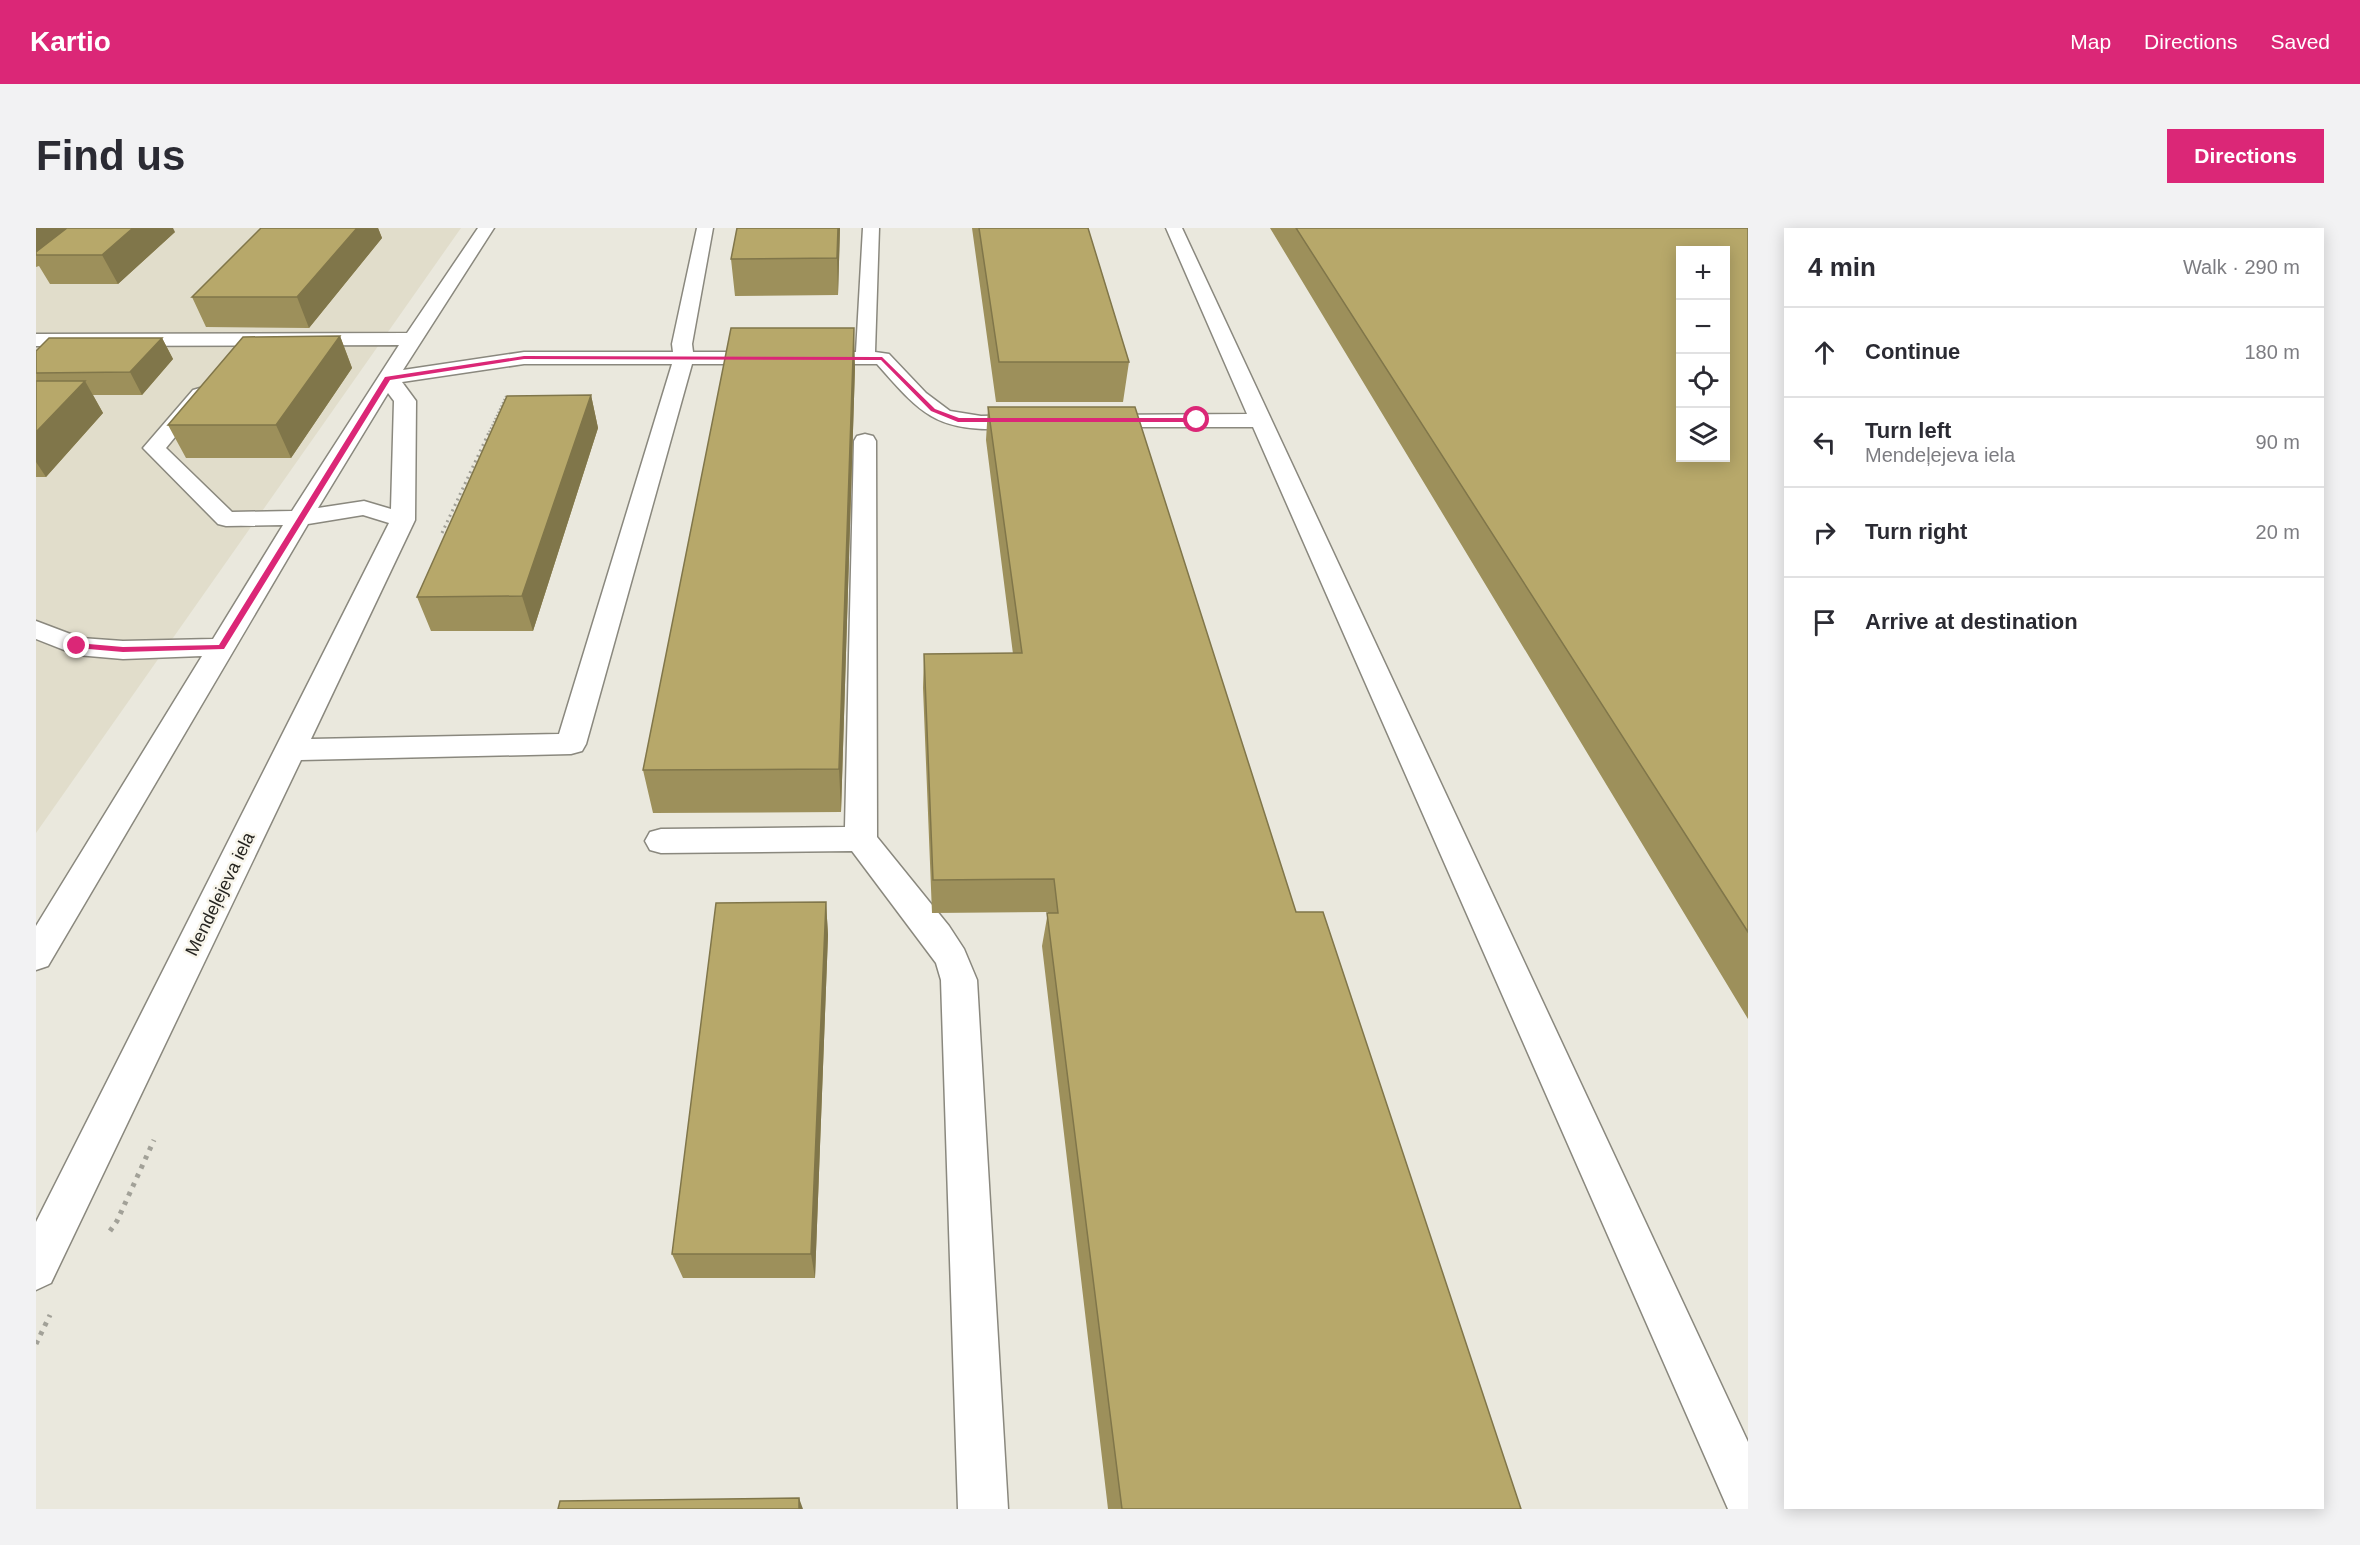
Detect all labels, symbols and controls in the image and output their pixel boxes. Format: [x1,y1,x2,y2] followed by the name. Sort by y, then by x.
[30,26,111,57] text: Kartio
[2070,30,2111,53] text: Map
[2144,30,2237,53] text: Directions
[2270,30,2330,53] text: Saved
[2167,129,2324,183] button: Directions
[36,132,185,179] text: Find us
[1676,246,1730,462] map controls
[1676,246,1730,300] button: +
[1808,252,1876,282] text: 4 min
[2183,256,2300,278] text: Walk · 290 m
[1676,300,1730,354] button: −
[1808,336,1841,369] icon: ahead
[1865,339,1960,364] text: Continue
[2244,341,2300,363] text: 180 m
[1676,354,1730,408] button: locate
[1183,406,1209,432] route start
[1676,408,1730,462] button: layers
[1865,418,1951,443] text: Turn left
[1808,426,1841,459] icon: left
[2256,431,2300,453] text: 90 m
[1865,444,2015,466] text: Mendeļejeva iela
[1808,516,1841,549] icon: right
[1865,519,1967,544] text: Turn right
[2256,521,2300,543] text: 20 m
[1808,606,1841,639] icon: arrive
[1865,609,2078,634] text: Arrive at destination
[63,632,89,658] route end
[181,828,259,959] street label: Mendeļejeva iela

